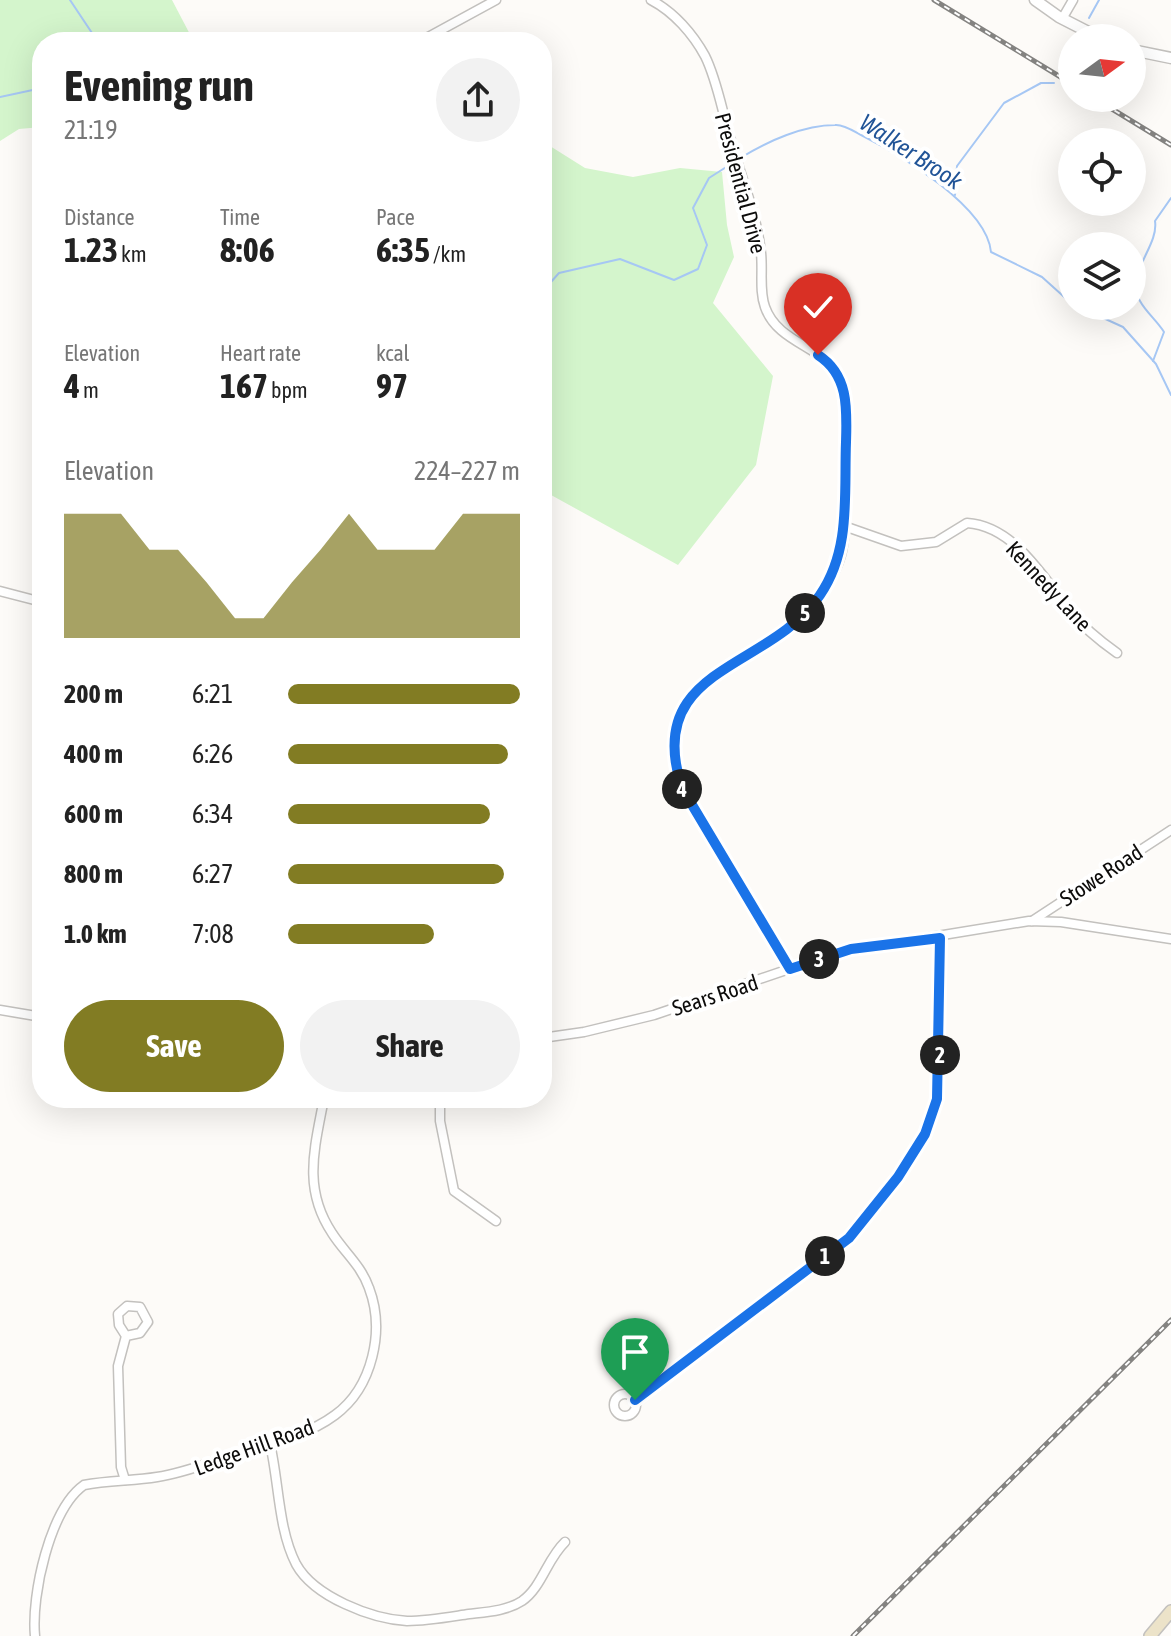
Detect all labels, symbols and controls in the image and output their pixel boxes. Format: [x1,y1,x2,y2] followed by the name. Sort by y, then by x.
[1058,24,1146,112] north arrow
[1058,24,1146,320] map controls
[436,58,520,142] button: share
[64,60,254,110] text: Evening run
[855,109,968,195] water label: Walker Brook
[710,110,772,256] street label: Presidential Drive
[64,115,118,145] text: 21:19
[1058,128,1146,216] button: locate
[64,204,135,230] text: Distance
[220,204,260,230] text: Time
[376,204,415,230] text: Pace
[64,230,118,269] text: 1.23
[220,230,275,269] text: 8:06
[376,230,430,269] text: 6:35
[1058,232,1146,320] button: layers
[118,241,147,267] text: km
[430,241,466,267] text: /km
[784,273,852,355] pin
[796,285,840,329] icon: check
[64,340,140,366] text: Elevation
[220,340,301,366] text: Heart rate
[376,340,409,366] text: kcal
[64,366,80,405] text: 4
[220,366,268,405] text: 167
[376,366,408,405] text: 97
[80,377,99,403] text: m
[268,377,308,403] text: bpm
[64,456,154,486] text: Elevation
[414,456,520,486] text: 224–227 m
[1001,536,1097,636] street label: Kennedy Lane
[785,593,825,633] pin: 5
[800,600,810,626] text: 5
[64,679,123,709] text: 200 m
[192,679,233,709] text: 6:21
[64,739,123,769] text: 400 m
[192,739,233,769] text: 6:26
[662,769,702,809] pin: 4
[677,776,687,802] text: 4
[64,799,123,829] text: 600 m
[192,799,233,829] text: 6:34
[1055,839,1147,911] street label: Stowe Road
[64,859,123,889] text: 800 m
[192,859,233,889] text: 6:27
[64,919,127,949] text: 1.0 km
[192,919,234,949] text: 7:08
[799,939,839,979] pin: 3
[814,946,824,972] text: 3
[669,969,761,1021] street label: Sears Road
[64,1000,284,1092] button: Save
[300,1000,520,1092] button: Share
[920,1035,960,1075] pin: 2
[935,1042,945,1068] text: 2
[805,1236,845,1276] pin: 1
[820,1243,830,1269] text: 1
[601,1318,669,1400] pin
[613,1330,657,1374] icon: arrive
[191,1413,317,1481] street label: Ledge Hill Road

